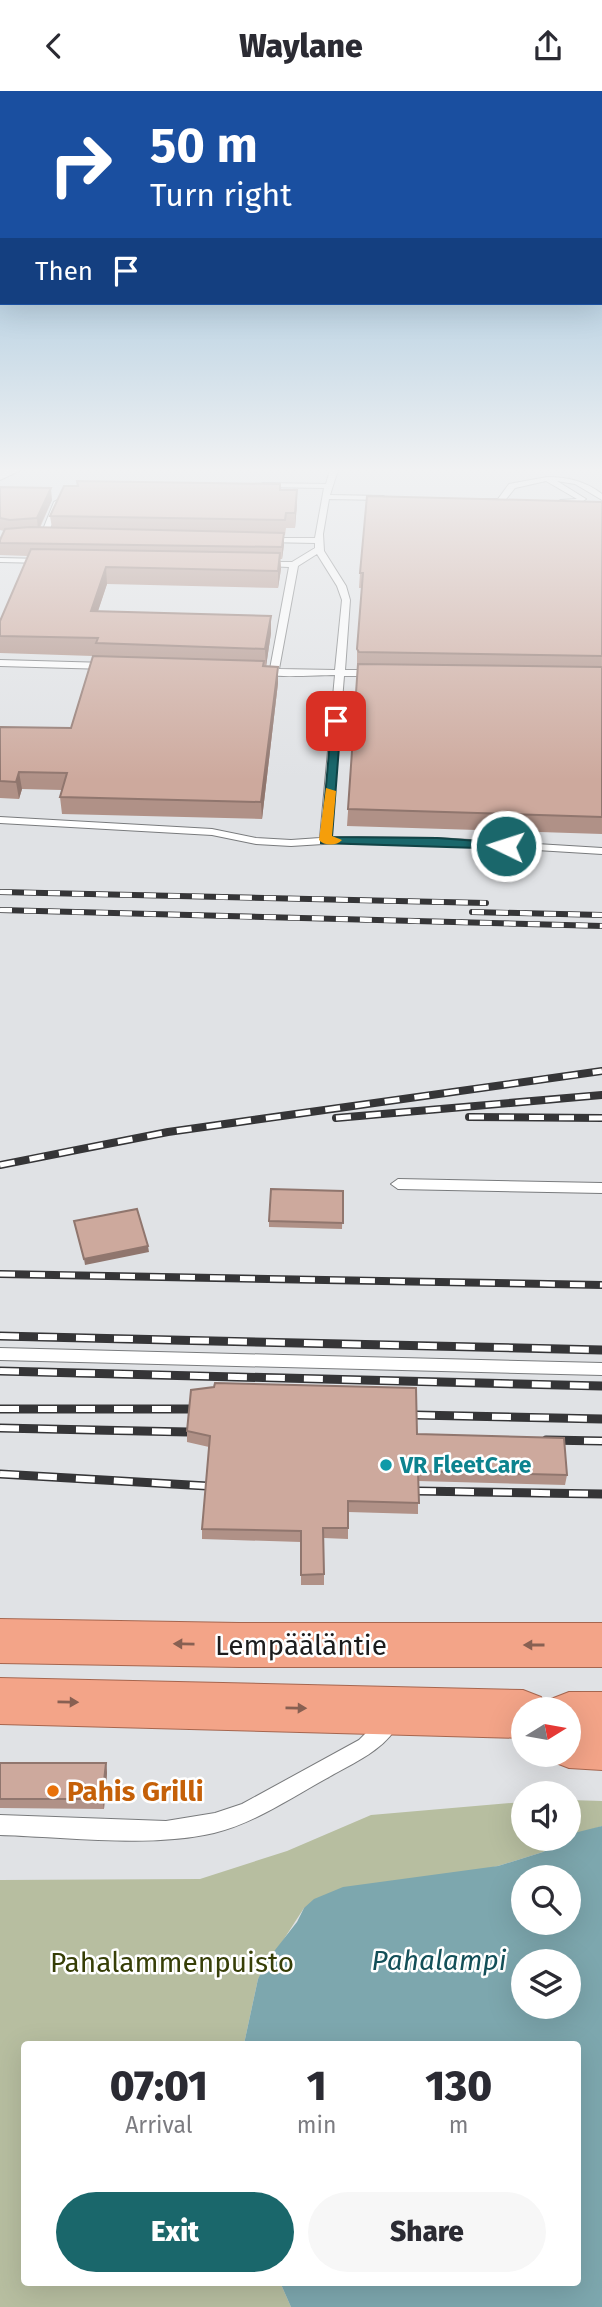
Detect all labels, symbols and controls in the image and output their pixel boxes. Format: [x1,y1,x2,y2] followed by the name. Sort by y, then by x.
[35,27,73,65] icon: back
[239,27,363,65] text: Waylane
[529,27,567,65] icon: share
[150,116,258,175] text: 50 m
[35,119,126,210] icon: right
[150,176,292,214] text: Turn right
[107,252,145,290] icon: arrive
[35,256,93,287] text: Then
[306,691,366,751] pin
[317,702,355,740] icon: arrive
[469,809,543,883] position arrow
[399,1451,532,1479] place label: VR FleetCare
[378,1457,394,1473] marker: VR FleetCare
[215,1629,387,1662] street label: Lempääläntie
[173,1638,195,1650] one-way arrow
[523,1639,545,1651] one-way arrow
[57,1697,79,1708] one-way arrow
[511,1697,581,1767] north arrow
[511,1697,581,2019] map controls
[285,1702,307,1714] one-way arrow
[67,1775,204,1808] place label: Pahis Grilli
[511,1781,581,1851] button: sound
[45,1783,61,1799] marker: Pahis Grilli
[511,1865,581,1935] button: search
[371,1944,507,1977] water label: Pahalampi
[50,1946,294,1979] park label: Pahalammenpuisto
[511,1949,581,2019] button: layers
[110,2061,208,2111] text: 07:01
[307,2061,327,2111] text: 1
[425,2061,492,2111] text: 130
[125,2111,193,2139] text: Arrival
[297,2111,336,2139] text: min
[449,2111,469,2139] text: m
[56,2192,294,2272] button: Exit
[308,2192,546,2272] button: Share

